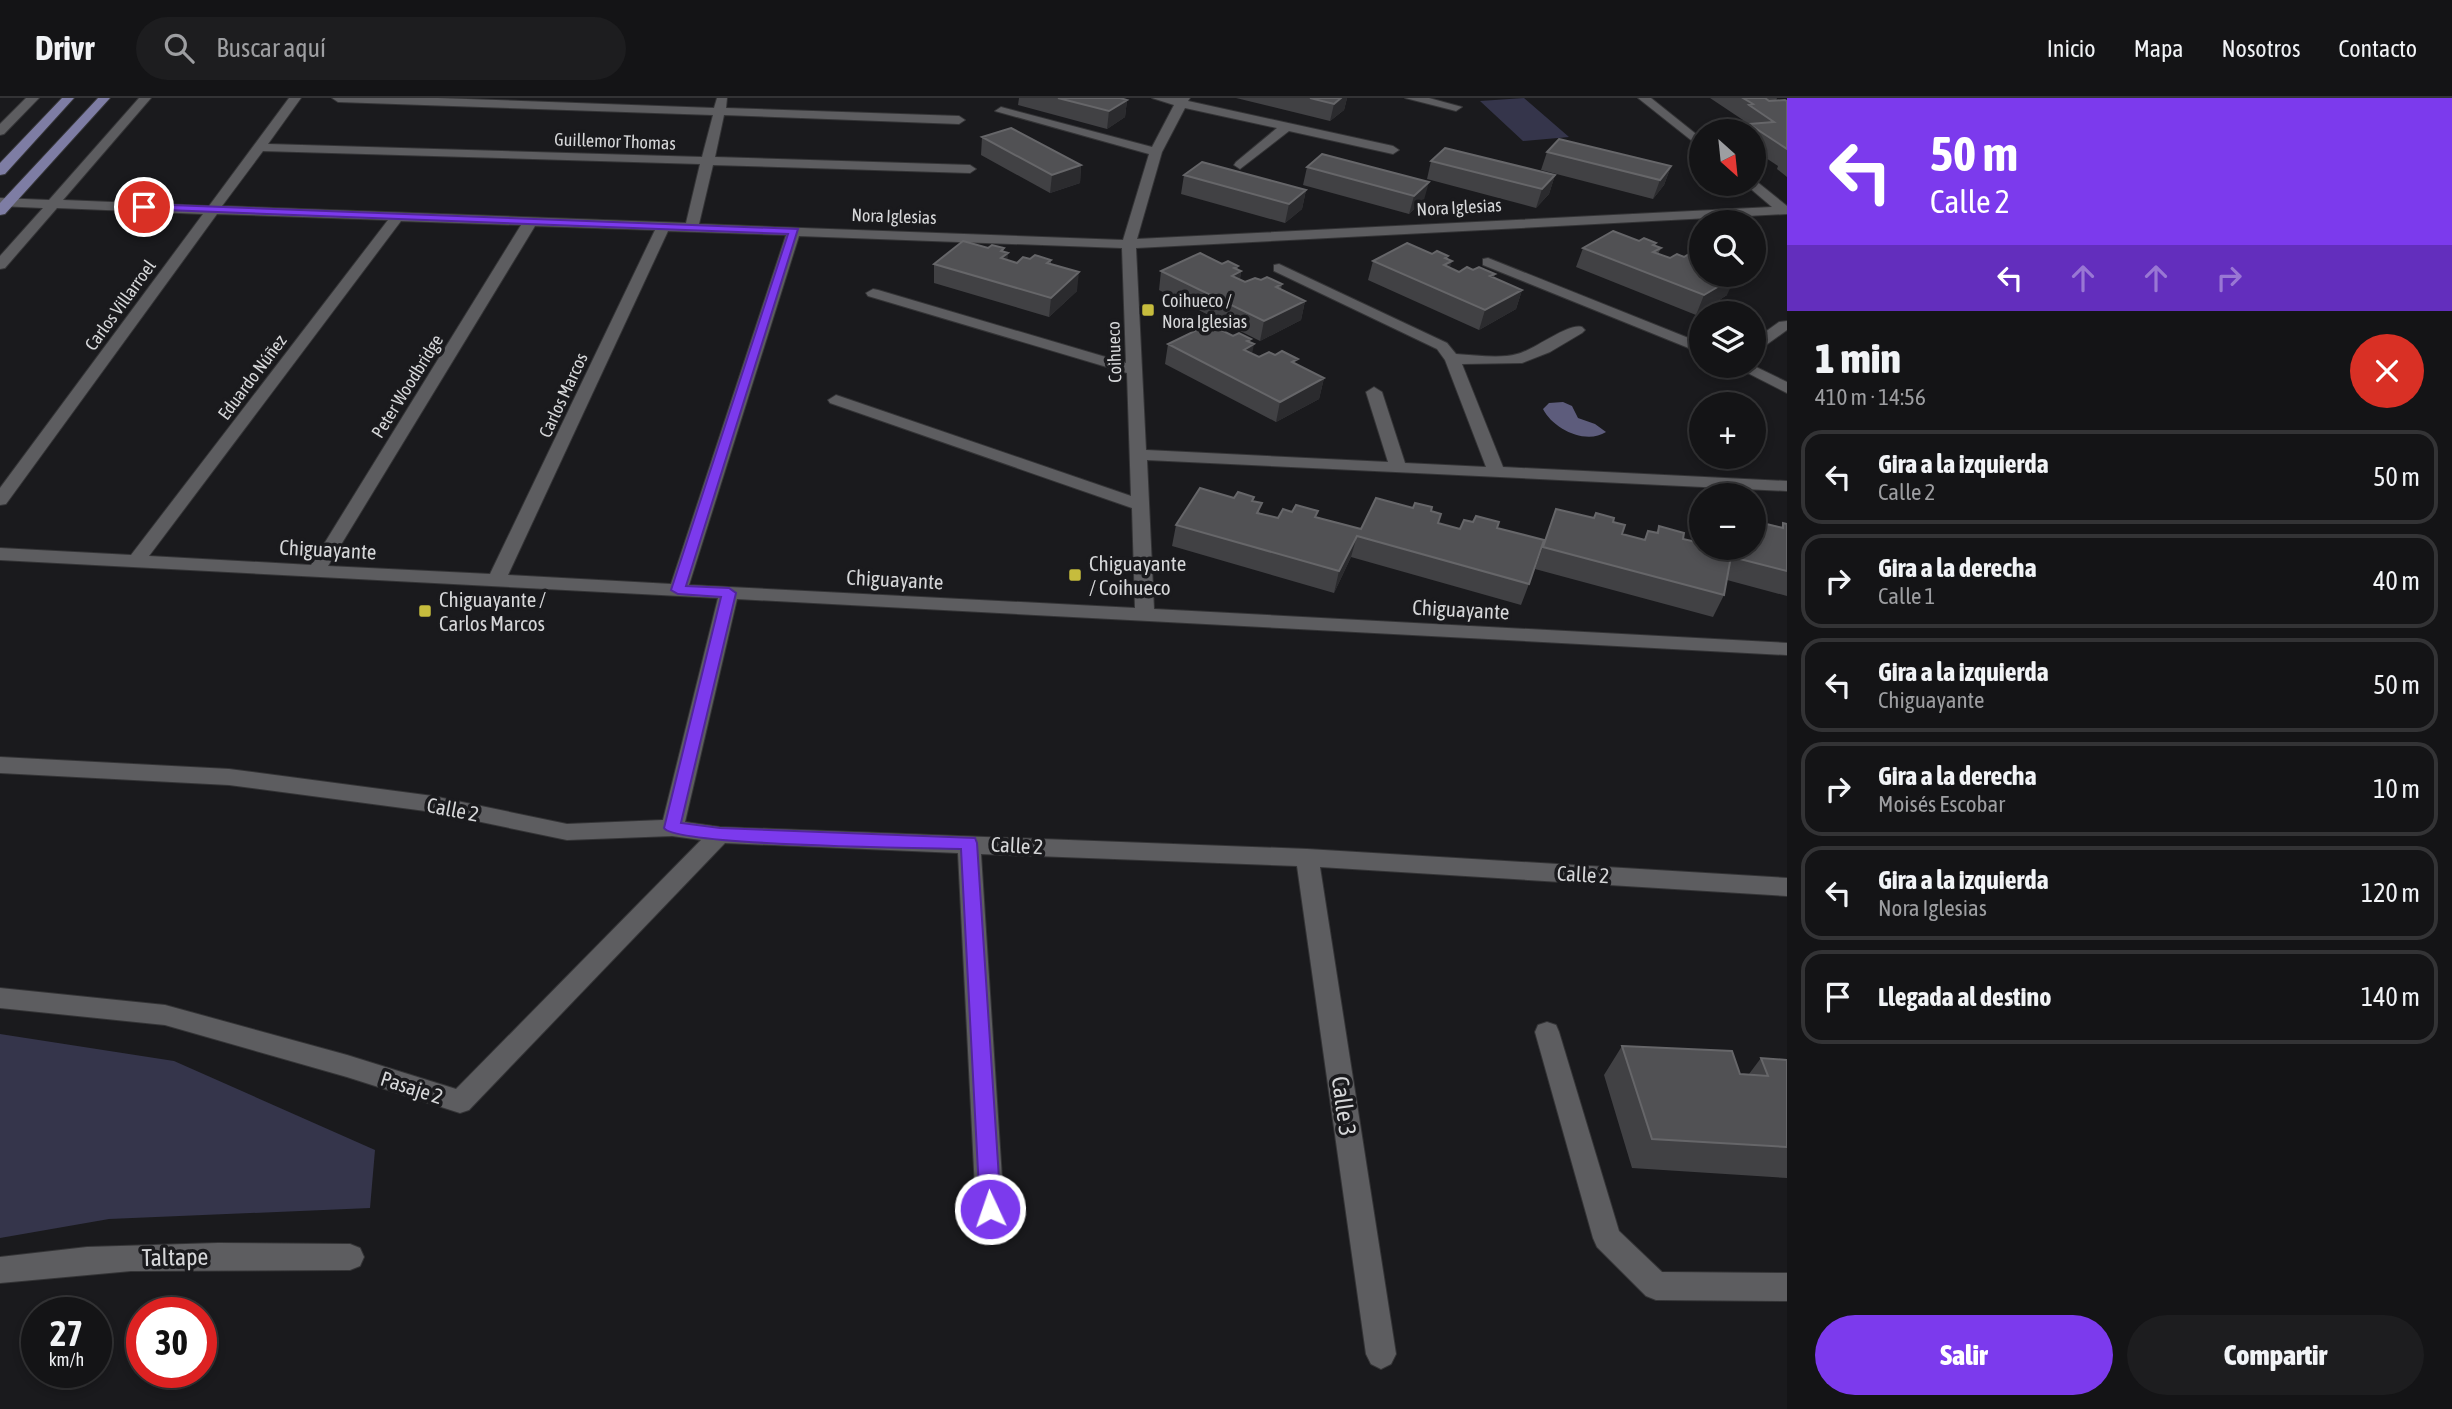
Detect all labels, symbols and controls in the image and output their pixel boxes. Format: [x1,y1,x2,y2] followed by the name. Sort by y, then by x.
[136,17,626,80] search box
[35,29,94,67] text: Drivr
[160,29,198,67] icon: search
[216,33,326,63] text: Buscar aquí
[2047,35,2096,62] text: Inicio
[2134,35,2183,62] text: Mapa
[2221,35,2300,62] text: Nosotros
[2338,35,2417,62] text: Contacto
[1689,119,1766,196] north arrow
[1689,119,1766,560] map controls
[1930,125,2018,181] text: 50 m
[1815,126,1906,217] icon: left
[554,128,676,154] street label: Guillemor Thomas
[114,177,174,237] pin
[1930,183,2010,220] text: Calle 2
[125,188,163,226] icon: arrive
[1416,194,1502,220] street label: Nora Iglesias
[851,204,937,228] street label: Nora Iglesias
[1689,210,1766,287] button: search
[80,256,160,354] street label: Carlos Villarroel
[1991,259,2029,297] icon: left
[2064,259,2102,297] icon: ahead
[2137,259,2175,297] icon: ahead
[2210,259,2248,297] icon: right
[1162,290,1247,332] place label: Coihueco / Nora Iglesias
[1689,301,1766,378] button: layers
[1140,302,1156,318] marker: Coihueco / Nora Iglesias
[1102,321,1126,383] street label: Coihueco
[213,330,291,424] street label: Eduardo Núñez
[367,330,447,442] street label: Peter Woodbridge
[1815,334,1901,382] text: 1 min
[2350,334,2424,408] button: close
[534,349,592,441] street label: Carlos Marcos
[1815,384,1926,410] text: 410 m · 14:56
[1689,392,1766,469] button: +
[1878,449,2049,479] text: Gira a la izquierda
[1819,458,1857,496] icon: left
[2373,462,2420,492] text: 50 m
[1878,479,1935,505] text: Calle 2
[1689,483,1766,560] button: −
[279,534,377,564] street label: Chiguayante
[1089,551,1186,599] place label: Chiguayante / Coihueco
[1878,553,2037,583] text: Gira a la derecha
[1819,562,1857,600] icon: right
[846,564,944,594] street label: Chiguayante
[2373,566,2420,596] text: 40 m
[1067,567,1083,583] marker: Chiguayante / Coihueco
[1878,583,1935,609] text: Calle 1
[439,587,546,635] place label: Chiguayante / Carlos Marcos
[1412,594,1510,624] street label: Chiguayante
[417,603,433,619] marker: Chiguayante / Carlos Marcos
[1878,657,2049,687] text: Gira a la izquierda
[1819,666,1857,704] icon: left
[2373,670,2420,700] text: 50 m
[1878,687,1984,713] text: Chiguayante
[1878,761,2037,791] text: Gira a la derecha
[1819,770,1857,808] icon: right
[2373,774,2420,804] text: 10 m
[1878,791,2005,817] text: Moisés Escobar
[425,792,481,826] street label: Calle 2
[990,832,1044,858] street label: Calle 2
[1556,861,1610,887] street label: Calle 2
[1878,865,2049,895] text: Gira a la izquierda
[1819,874,1857,912] icon: left
[2361,878,2420,908] text: 120 m
[1878,895,1987,921] text: Nora Iglesias
[1819,978,1857,1016] icon: arrive
[1878,982,2051,1012] text: Llegada al destino
[2361,982,2420,1012] text: 140 m
[378,1066,446,1108] street label: Pasaje 2
[1326,1074,1362,1138] street label: Calle 3
[953,1172,1027,1246] position arrow
[141,1243,209,1271] street label: Taltape
[126,1297,217,1388] speed limit sign: 30
[50,1313,83,1353] text: 27
[1815,1315,2113,1395] button: Salir
[2127,1315,2424,1395] button: Compartir
[49,1349,84,1370] text: km/h

